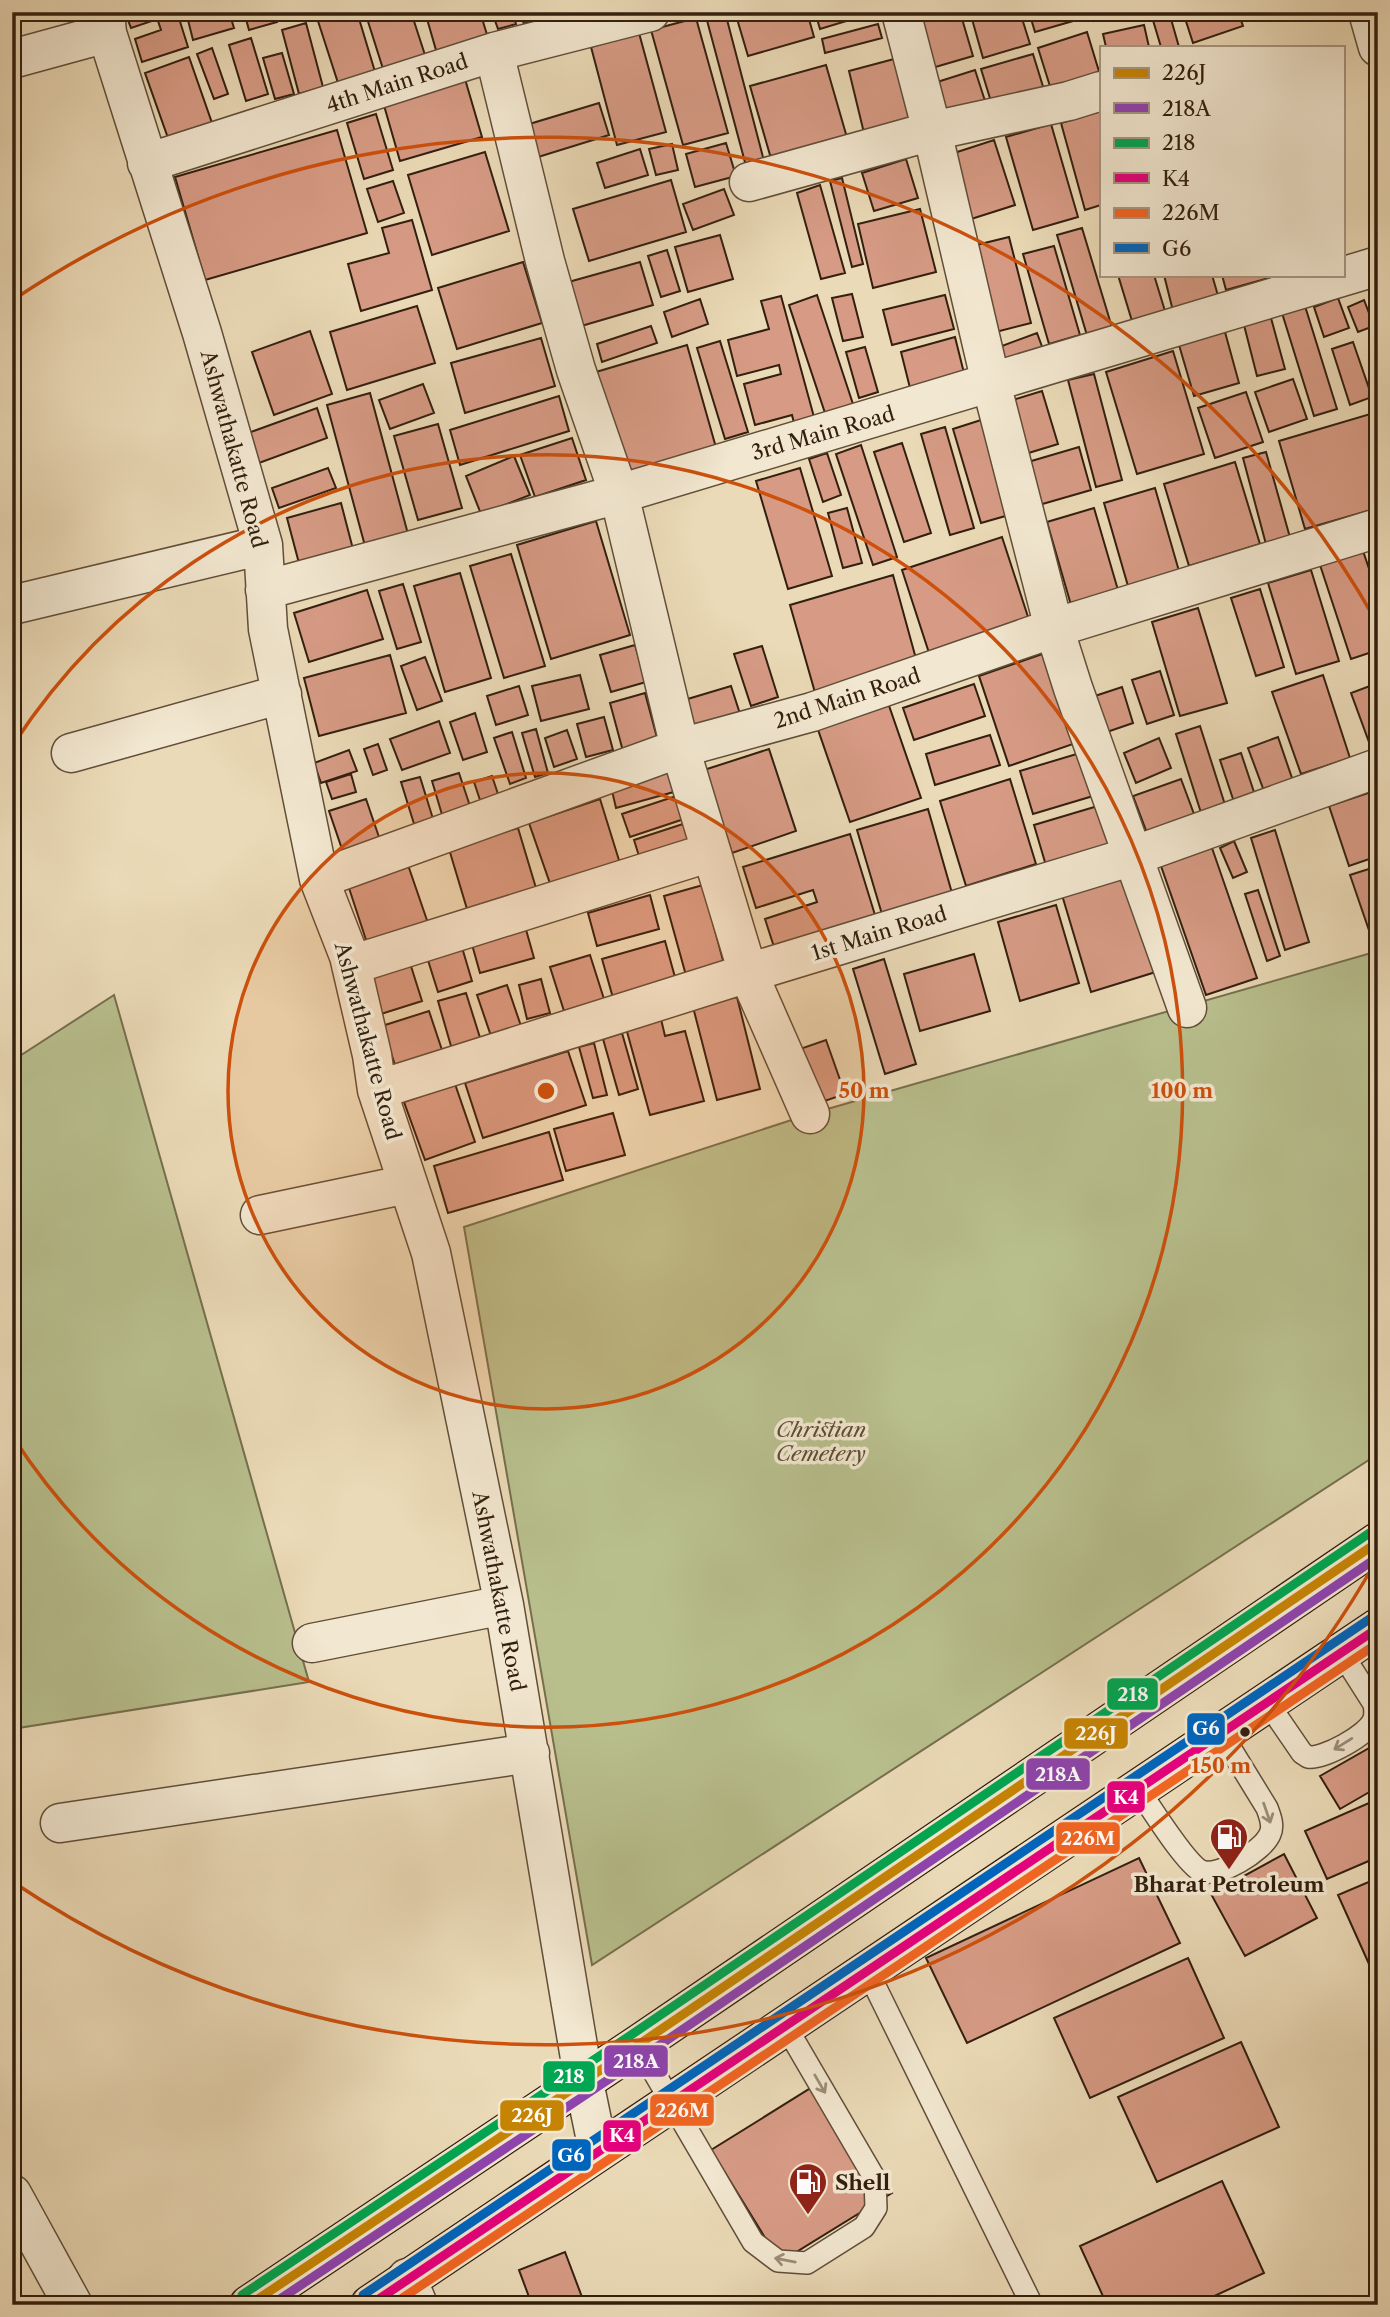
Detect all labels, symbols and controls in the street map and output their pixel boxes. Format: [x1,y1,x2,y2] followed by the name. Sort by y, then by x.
[1100,46,1344,276] legend
[323,48,471,118] street label: 4th Main Road
[1162,60,1206,85] text: 226J
[1162,96,1211,121] text: 218A
[1162,130,1195,155] text: 218
[1162,166,1190,191] text: K4
[1162,200,1220,225] text: 226M
[1162,236,1191,261] text: G6
[195,346,272,551] street label: Ashwathakatte Road
[749,401,898,465] street label: 3rd Main Road
[770,662,924,733] street label: 2nd Main Road
[808,901,950,965] street label: 1st Main Road
[329,938,406,1143] street label: Ashwathakatte Road
[838,1078,890,1103] text: 50 m
[1151,1078,1213,1103] text: 100 m
[534,1079,558,1103] centre of rings
[776,1417,866,1466] park label: Christian Cemetery
[467,1488,531,1694] street label: Ashwathakatte Road
[1106,1677,1159,1711] line badge: 218
[1117,1683,1149,1706] text: 218
[1186,1712,1226,1746] line badge: G6
[1063,1717,1129,1750] line badge: 226J
[1192,1717,1220,1740] text: G6
[1075,1722,1117,1745] text: 226J
[1238,1725,1252,1739] unlabelled marker
[1334,1738,1354,1752] one-way arrow
[1191,1753,1251,1778] text: 150 m
[1025,1757,1091,1791] line badge: 218A
[1035,1763,1082,1786] text: 218A
[1106,1780,1146,1814] line badge: K4
[1113,1786,1139,1809] text: K4
[1262,1802,1274,1824] one-way arrow
[1208,1816,1250,1871] fuel station icon: Bharat Petroleum
[1055,1821,1121,1855] line badge: 226M
[1061,1827,1115,1850] text: 226M
[1133,1872,1325,1897] place label: Bharat Petroleum
[603,2044,669,2078] line badge: 218A
[613,2050,660,2073] text: 218A
[542,2060,596,2093] line badge: 218
[553,2065,585,2088] text: 218
[813,2073,827,2093] one-way arrow
[649,2093,715,2127] line badge: 226M
[499,2099,565,2132] line badge: 226J
[655,2099,709,2122] text: 226M
[511,2104,553,2127] text: 226J
[602,2119,642,2153] line badge: K4
[609,2124,635,2147] text: K4
[551,2138,592,2172] line badge: G6
[557,2144,585,2167] text: G6
[787,2161,829,2216] fuel station icon: Shell
[835,2170,890,2195] place label: Shell
[775,2253,797,2266] one-way arrow

